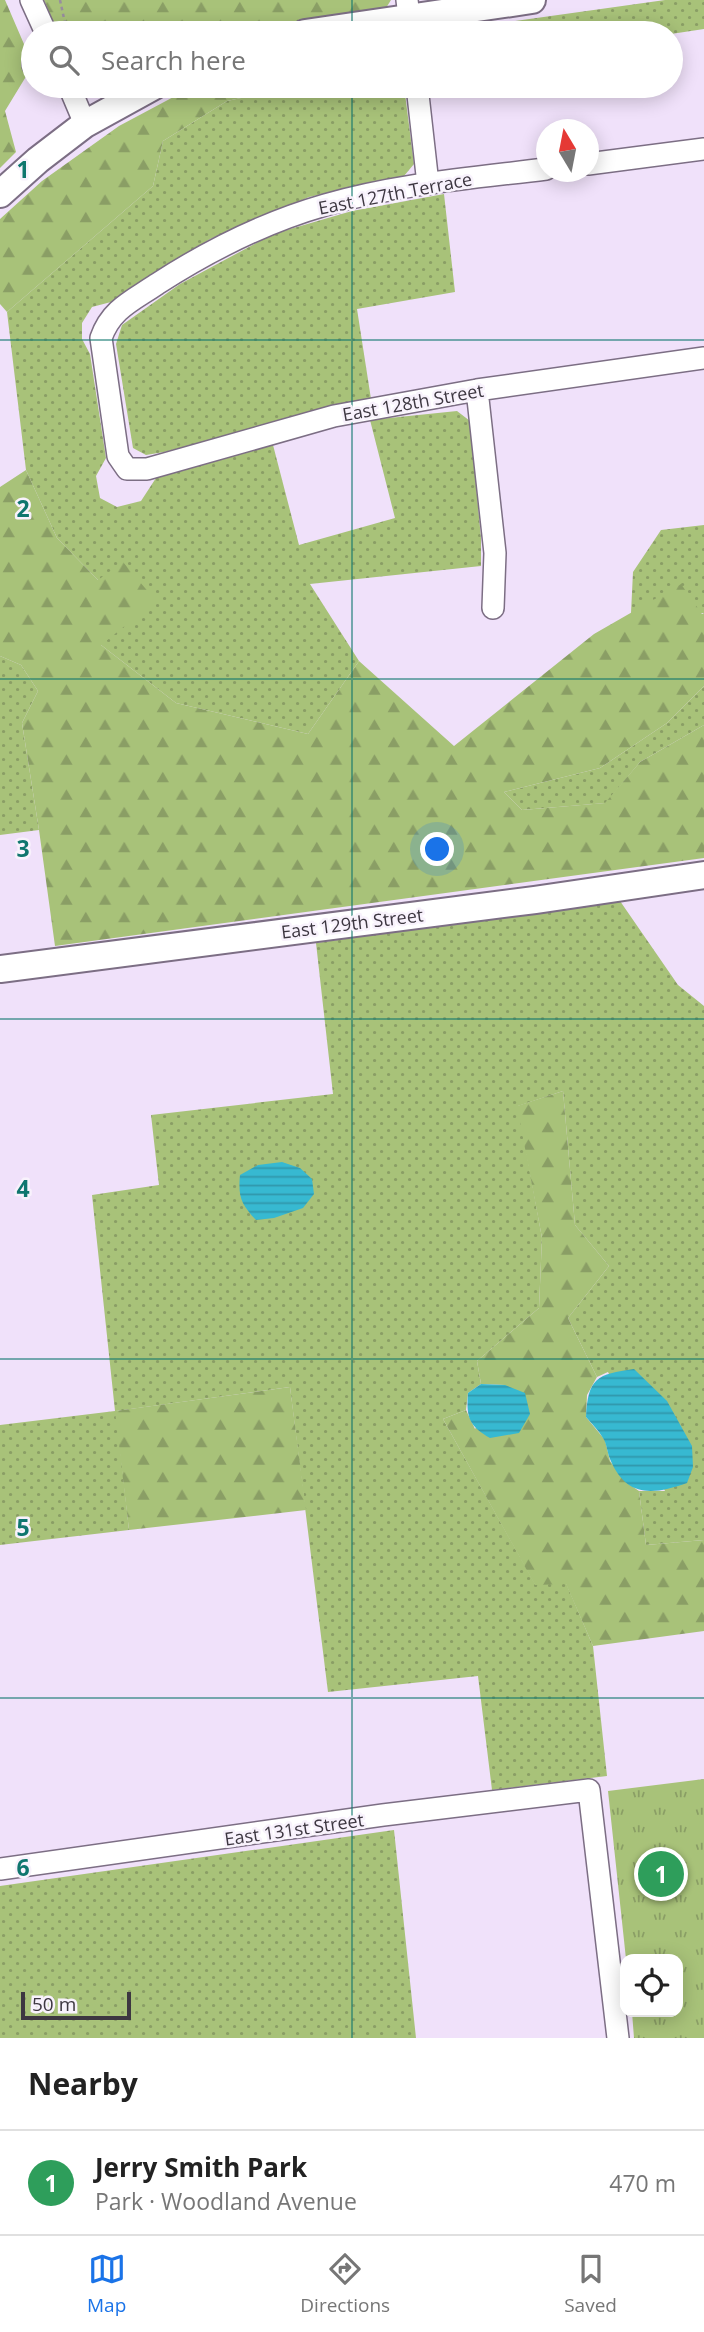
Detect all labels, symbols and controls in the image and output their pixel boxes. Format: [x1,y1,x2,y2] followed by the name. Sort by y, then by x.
[21,21,683,98] search box
[45,41,83,79] icon: search
[101,42,246,78] text: Search here
[536,119,599,182] north arrow
[16,153,30,185] text: 1
[316,166,474,220] street label: East 127th Terrace
[341,378,485,426] street label: East 128th Street
[16,492,30,524] text: 2
[16,832,30,864] text: 3
[420,832,454,866] your location
[280,902,424,944] street label: East 129th Street
[16,1172,30,1204] text: 4
[16,1511,30,1543] text: 5
[223,1807,365,1851] street label: East 131st Street
[638,1848,684,1900] pin: 1
[16,1851,30,1883] text: 6
[620,1954,683,2017] map controls
[620,1954,683,2017] button: locate
[21,1989,131,2021] scale bar
[32,1991,76,2017] text: 50 m
[28,2063,138,2104] text: Nearby
[95,2149,307,2185] text: Jerry Smith Park
[44,2167,58,2199] text: 1
[609,2167,676,2199] text: 470 m
[95,2185,357,2217] text: Park · Woodland Avenue
[87,2250,126,2318] tab: Map
[300,2250,390,2318] tab: Directions
[564,2250,617,2318] tab: Saved

